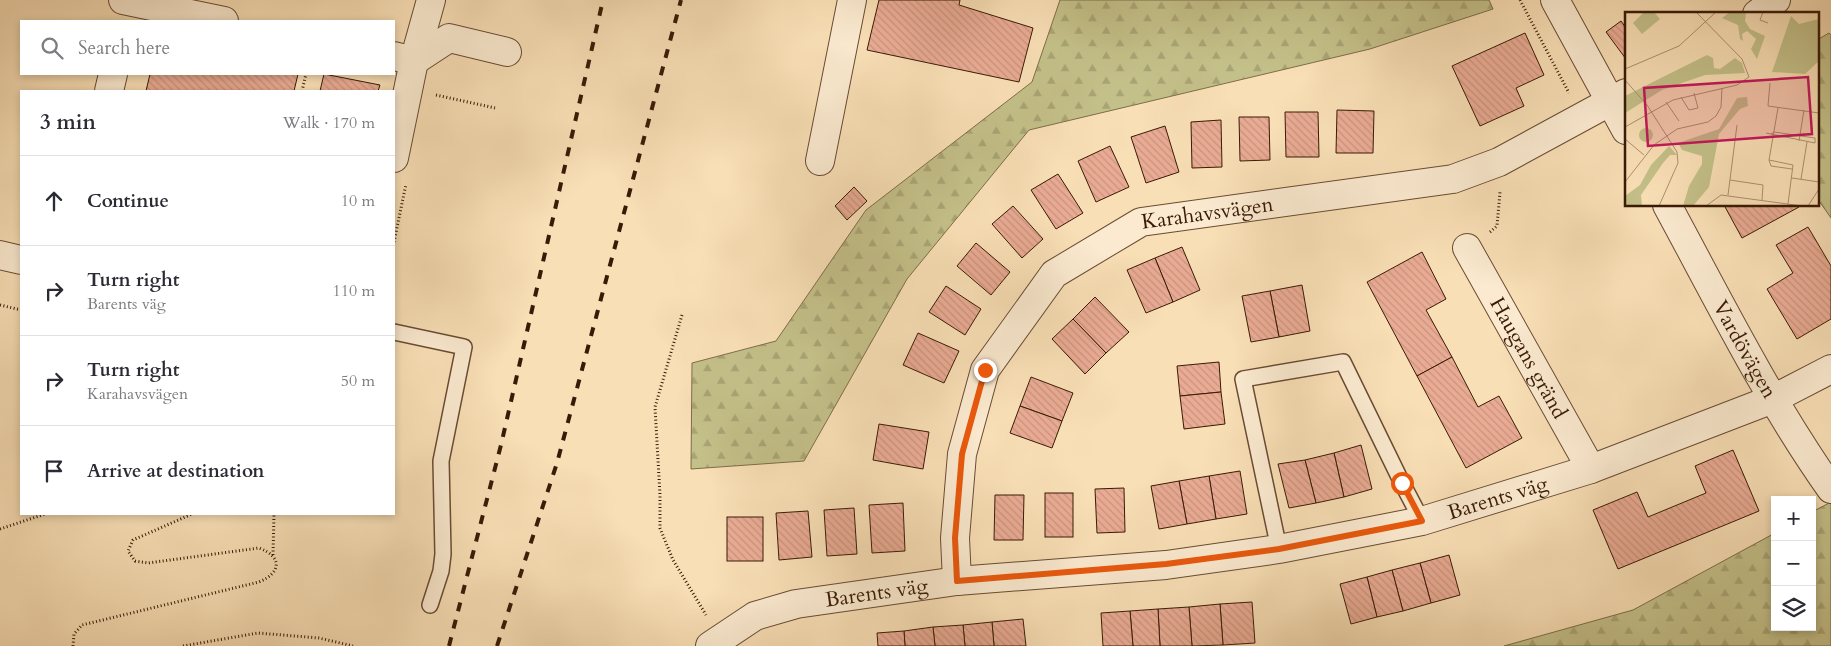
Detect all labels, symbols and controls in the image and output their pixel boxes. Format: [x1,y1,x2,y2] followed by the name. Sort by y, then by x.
[1625,12,1818,206] inset map
[20,20,395,75] search box
[38,34,66,62] icon: search
[78,35,170,61] text: Search here
[40,108,96,137] text: 3 min
[283,112,375,134] text: Walk · 170 m
[40,187,68,215] icon: ahead
[87,188,169,214] text: Continue
[1140,189,1275,236] street label: Karahavsvägen
[341,190,375,212] text: 10 m
[87,267,179,293] text: Turn right
[40,277,68,305] icon: right
[333,280,375,302] text: 110 m
[1483,292,1574,424] street label: Haugans gränd
[87,293,166,315] text: Barents väg
[1706,295,1784,404] street label: Vardövägen
[87,357,179,383] text: Turn right
[974,359,997,382] route end
[40,367,68,395] icon: right
[341,370,375,392] text: 50 m
[87,383,188,405] text: Karahavsvägen
[40,457,68,485] icon: arrive
[87,458,264,484] text: Arrive at destination
[1444,469,1552,527] street label: Barents väg
[1391,472,1414,495] route start
[1771,496,1816,631] map controls
[1771,496,1816,541] button: +
[1771,541,1816,586] button: −
[823,571,930,614] street label: Barents väg
[1771,586,1816,631] button: layers

